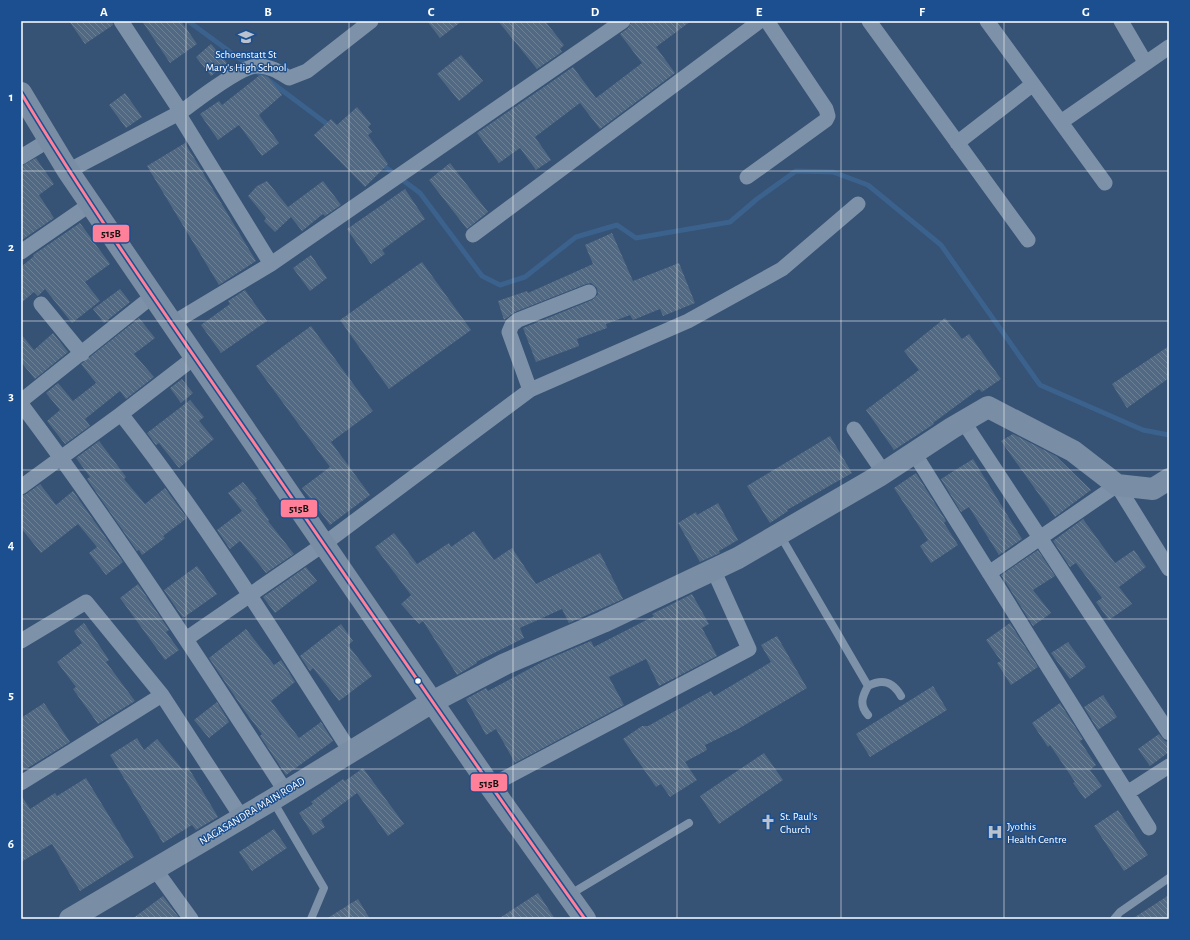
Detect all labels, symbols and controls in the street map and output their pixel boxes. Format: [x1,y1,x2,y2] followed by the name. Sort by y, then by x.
[100,6,108,19] text: A
[264,6,272,19] text: B
[428,6,435,19] text: C
[591,6,600,19] text: D
[756,6,763,19] text: E
[919,6,926,19] text: F
[1082,6,1090,19] text: G
[237,28,255,46] school or university icon: Schoenstatt St Mary's High School
[205,49,287,73] place label: Schoenstatt St Mary's High School
[9,91,13,104] text: 1
[92,224,130,243] line badge: 515B
[101,228,122,239] text: 515B
[8,241,14,254] text: 2
[8,390,14,403] text: 3
[280,499,318,518] line badge: 515B
[289,503,310,514] text: 515B
[8,539,15,552] text: 4
[413,676,423,686] unlabelled marker
[8,689,14,702] text: 5
[470,773,508,792] line badge: 515B
[197,775,307,847] street label: NAGASANDRA MAIN ROAD
[479,778,500,789] text: 515B
[780,811,817,835] place label: St. Paul's Church
[759,813,777,831] church icon: St. Paul's Church
[1007,821,1067,845] place label: Jyothis Health Centre
[986,823,1004,841] hospital icon: Jyothis Health Centre
[8,838,14,851] text: 6

